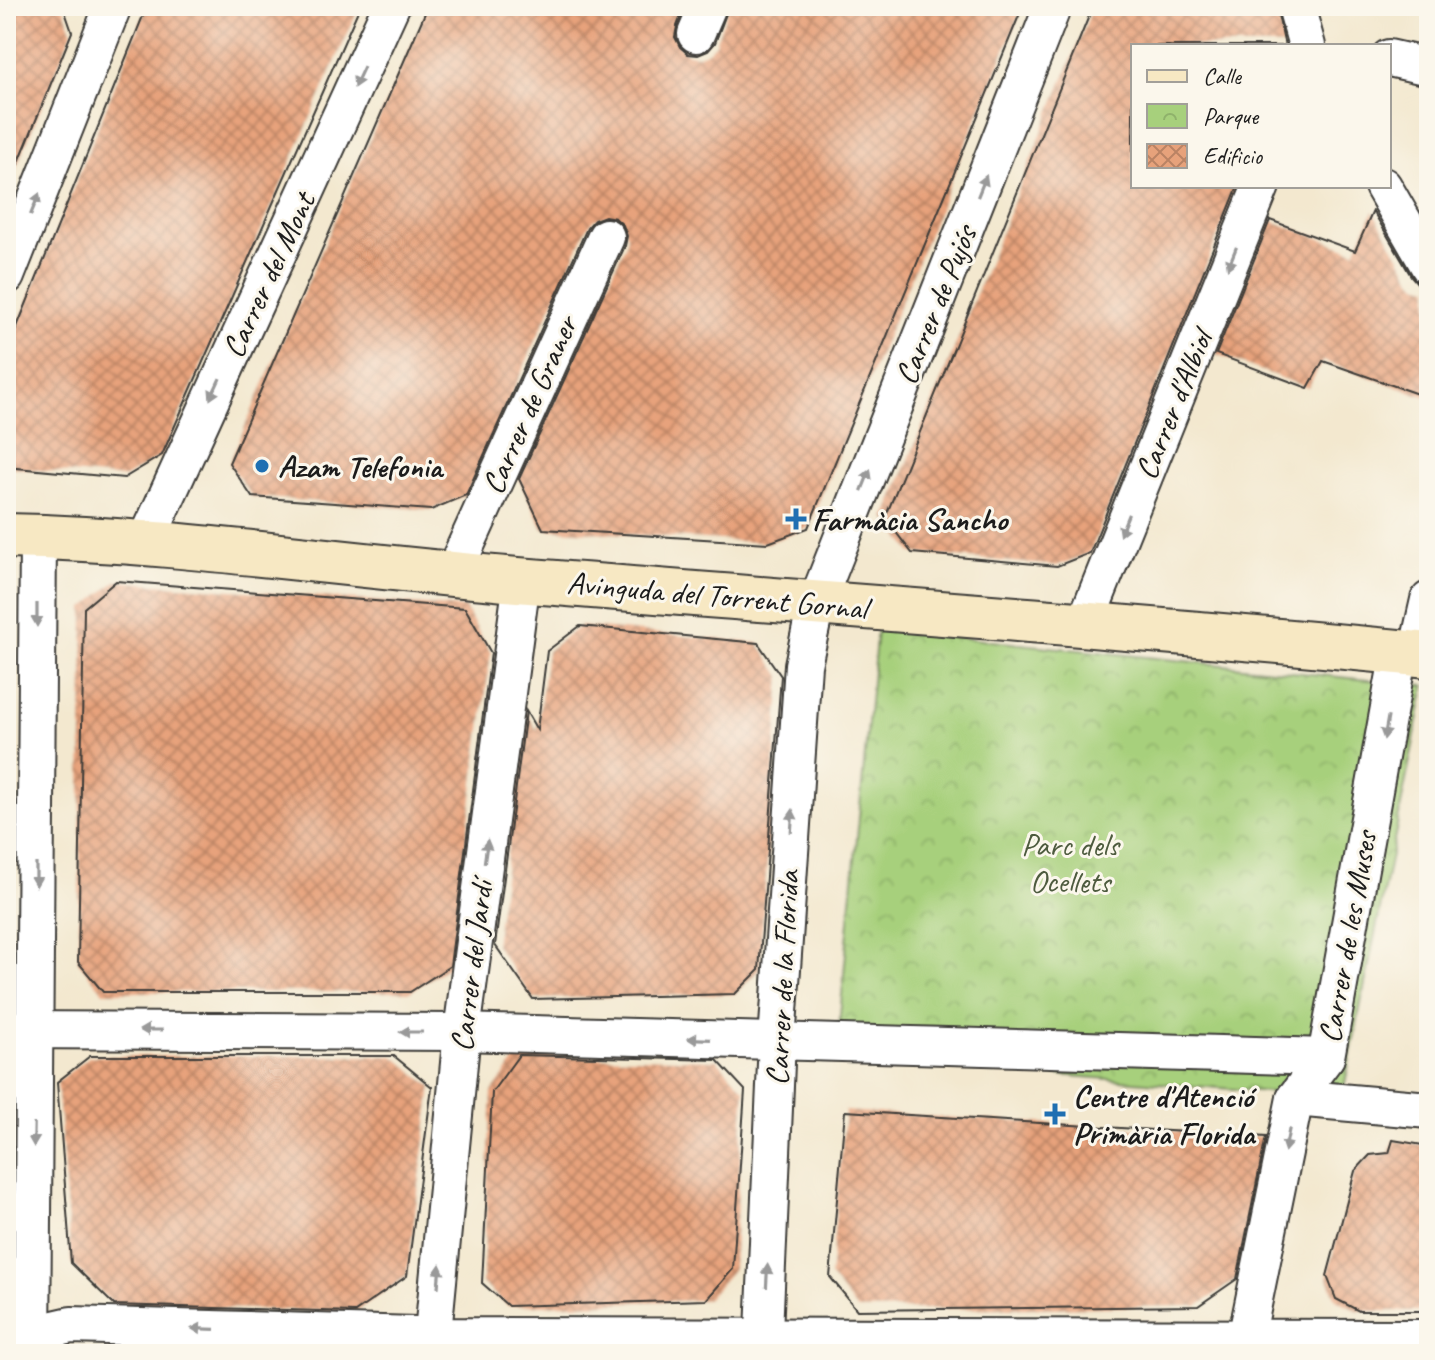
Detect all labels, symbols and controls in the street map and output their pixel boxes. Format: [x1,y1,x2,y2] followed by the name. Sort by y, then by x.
[1131,44,1391,188] legend
[1203,61,1243,91] text: Calle
[352,65,366,89] one-way arrow
[1203,101,1260,131] text: Parque
[1203,141,1264,171] text: Edificio
[976,174,989,198] one-way arrow
[212,183,326,364] street label: Carrer del Mont
[29,192,42,216] one-way arrow
[885,217,987,390] street label: Carrer de Pujós
[1225,246,1238,270] one-way arrow
[472,307,588,500] street label: Carrer de Graner
[1125,320,1224,485] street label: Carrer d'Albiol
[208,378,222,401] one-way arrow
[278,446,445,487] place label: Azam Telefonia
[253,457,271,475] marker: Azam Telefonia
[860,468,873,492] one-way arrow
[812,499,1009,540] place label: Farmàcia Sancho
[787,510,805,528] marker: Farmàcia Sancho
[1117,513,1130,537] one-way arrow
[565,562,874,630] street label: Avinguda del Torrent Gornal
[31,603,43,628] one-way arrow
[1379,716,1391,741] one-way arrow
[786,808,799,833] one-way arrow
[1021,824,1121,902] park label: Parc dels Ocellets
[1309,826,1387,1046] street label: Carrer de les Muses
[480,838,493,863] one-way arrow
[30,863,42,888] one-way arrow
[756,868,809,1086] street label: Carrer de la Florida
[441,873,503,1054] street label: Carrer del Jardí
[138,1024,163,1036] one-way arrow
[398,1026,423,1038] one-way arrow
[686,1032,711,1045] one-way arrow
[1073,1076,1258,1154] place label: Centre d'Atenció Primària Florida
[1044,1103,1066,1125] marker: Centre d'Atenció Primària Florida
[28,1123,40,1148] one-way arrow
[1280,1127,1292,1152] one-way arrow
[433,1263,446,1288] one-way arrow
[761,1263,774,1288] one-way arrow
[190,1323,215,1335] one-way arrow

